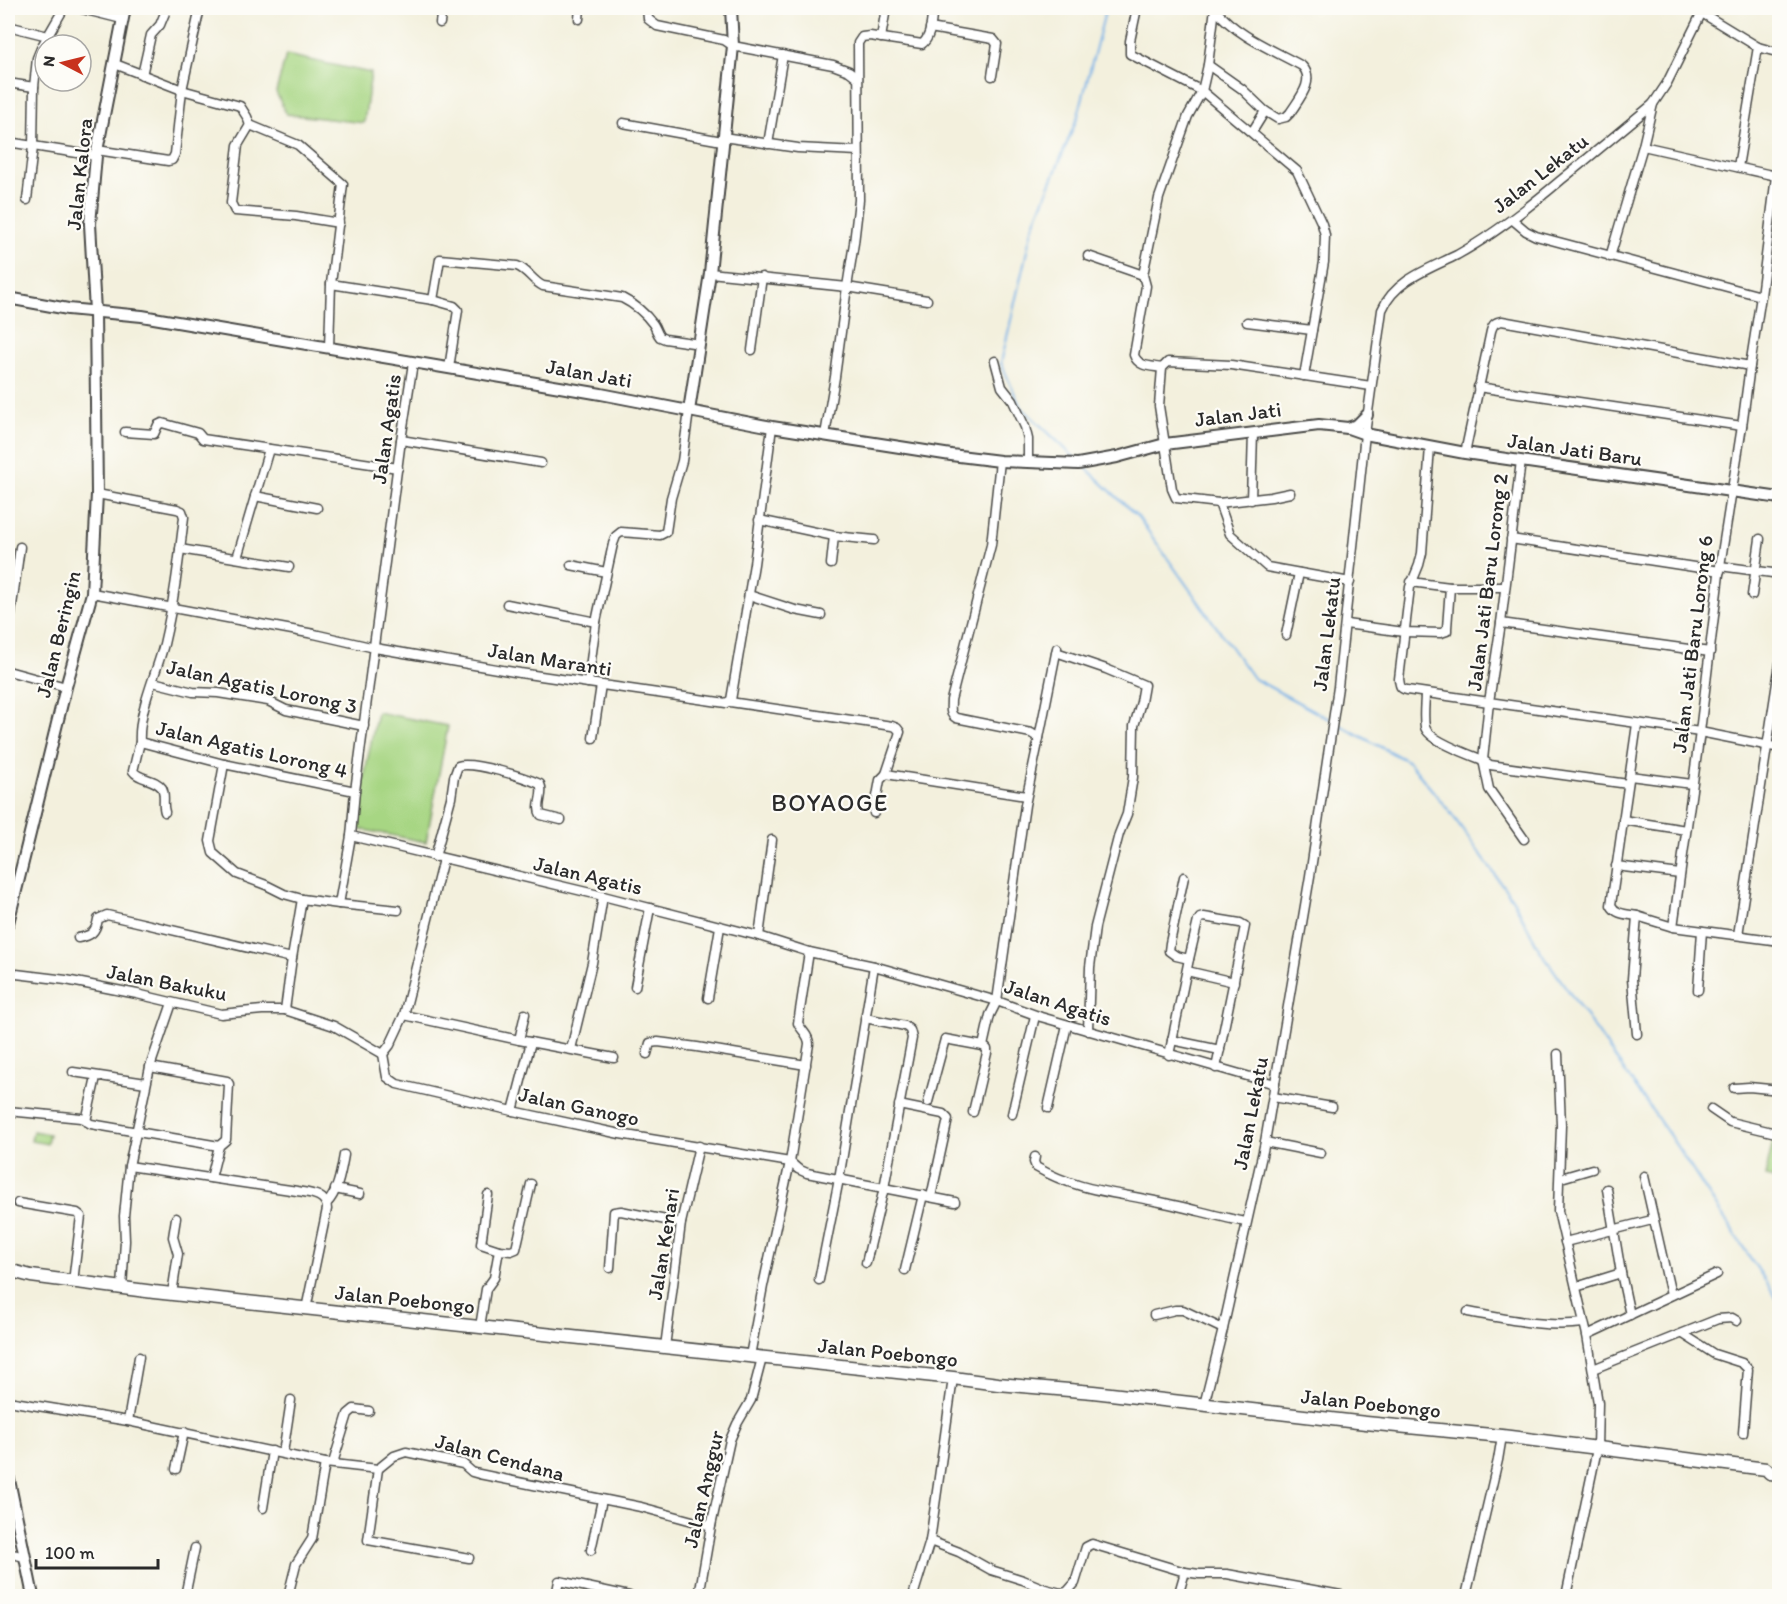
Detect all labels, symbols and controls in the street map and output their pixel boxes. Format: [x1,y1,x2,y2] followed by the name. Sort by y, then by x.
[33,33,93,93] north arrow
[39,55,59,68] text: N
[61,117,97,231] street label: Jalan Kalora
[1487,128,1593,218] street label: Jalan Lekatu
[544,353,634,393] street label: Jalan Jati
[366,372,406,486] street label: Jalan Agatis
[1193,396,1283,432] street label: Jalan Jati
[1506,427,1644,471] street label: Jalan Jati Baru
[1461,472,1513,692] street label: Jalan Jati Baru Lorong 2
[1666,534,1718,754] street label: Jalan Jati Baru Lorong 6
[30,568,86,700] street label: Jalan Beringin
[1307,576,1345,692] street label: Jalan Lekatu
[486,637,614,681] street label: Jalan Maranti
[164,654,360,718] street label: Jalan Agatis Lorong 3
[154,715,350,783] street label: Jalan Agatis Lorong 4
[771,788,889,817] district label: BOYAOGE
[531,850,645,900] street label: Jalan Agatis
[105,958,229,1006] street label: Jalan Bakuku
[1002,973,1114,1031] street label: Jalan Agatis
[1227,1054,1273,1172] street label: Jalan Lekatu
[517,1081,641,1131] street label: Jalan Ganogo
[642,1186,684,1302] street label: Jalan Kenari
[334,1279,476,1319] street label: Jalan Poebongo
[817,1332,959,1372] street label: Jalan Poebongo
[1300,1383,1442,1423] street label: Jalan Poebongo
[677,1427,729,1550] street label: Jalan Anggur
[433,1428,567,1486] street label: Jalan Cendana
[36,1532,158,1570] scale bar
[45,1542,95,1564] text: 100 m

